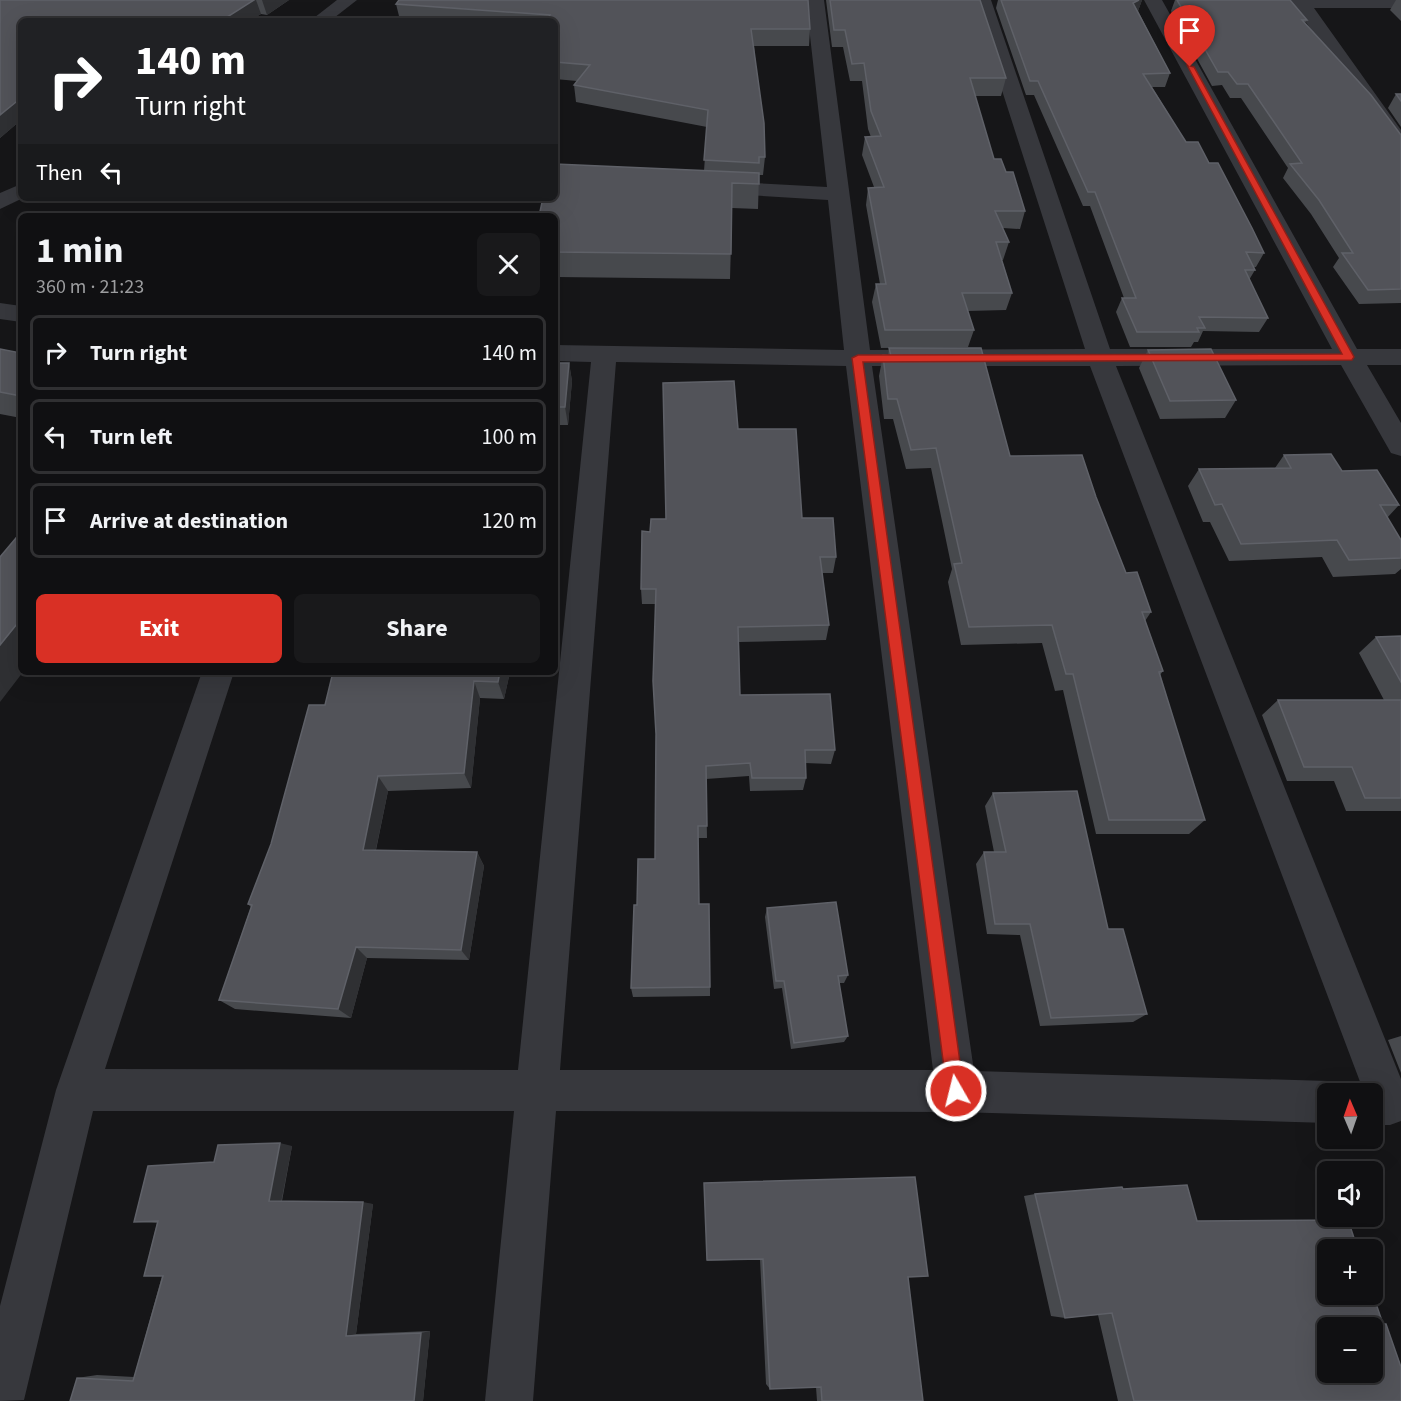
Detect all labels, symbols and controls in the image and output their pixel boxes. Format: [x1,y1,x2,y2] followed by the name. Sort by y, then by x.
[1164,5,1215,67] pin
[1173,14,1206,47] icon: arrive
[135,31,246,91] text: 140 m
[36,42,114,120] icon: right
[135,87,246,126] text: Turn right
[95,156,128,189] icon: left
[36,157,83,189] text: Then
[36,225,124,276] text: 1 min
[477,233,540,296] button: close
[36,273,144,301] text: 360 m · 21:23
[39,336,72,369] icon: right
[90,337,187,369] text: Turn right
[482,337,537,369] text: 140 m
[39,420,72,453] icon: left
[90,421,172,453] text: Turn left
[482,421,537,453] text: 100 m
[39,504,72,537] icon: arrive
[90,505,288,537] text: Arrive at destination
[482,505,537,537] text: 120 m
[36,594,282,663] button: Exit
[294,594,540,663] button: Share
[924,1059,988,1123] position arrow
[1317,1083,1383,1149] north arrow
[1317,1083,1383,1383] map controls
[1317,1161,1383,1227] button: sound
[1317,1239,1383,1305] button: +
[1317,1317,1383,1383] button: −

